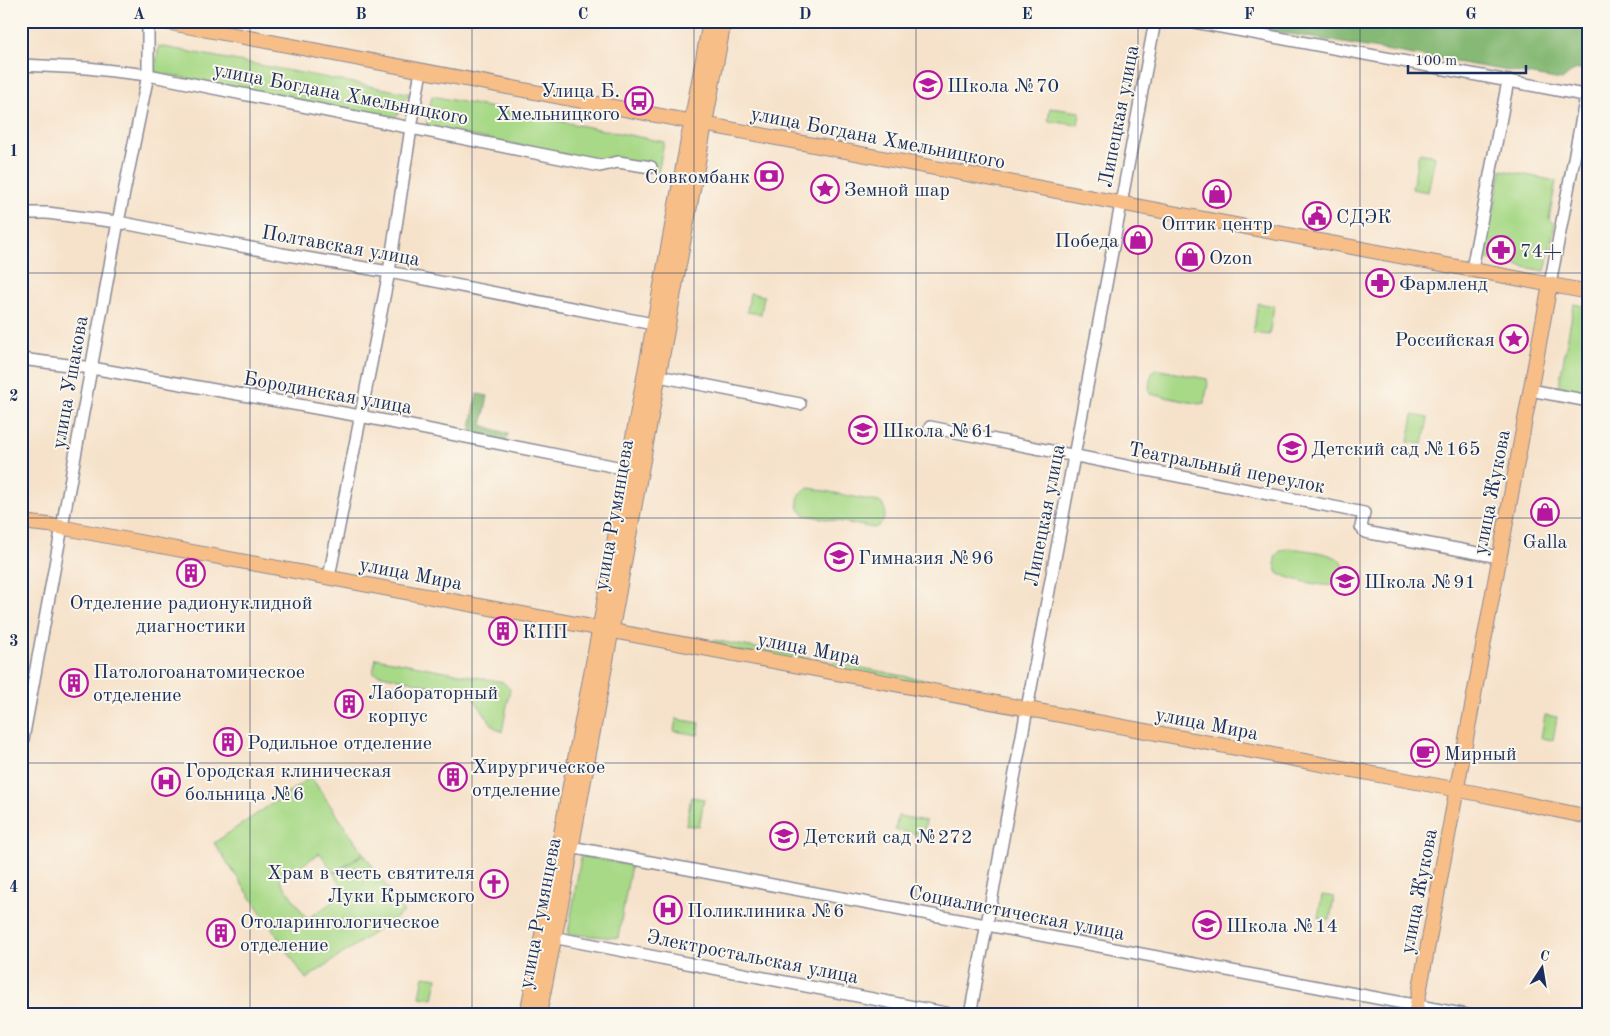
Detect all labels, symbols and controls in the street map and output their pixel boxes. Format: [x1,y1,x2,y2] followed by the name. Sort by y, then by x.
[133,7,145,23] text: A
[355,7,367,23] text: B
[578,7,588,23] text: C
[799,7,811,23] text: D
[1021,7,1033,23] text: E
[1244,7,1255,23] text: F
[1465,7,1477,23] text: G
[1408,42,1525,74] scale bar
[1096,43,1144,189] street label: Липецкая улица
[1415,54,1457,69] text: 100 m
[211,60,470,130] street label: улица Богдана Хмельницкого
[913,70,943,100] school or university icon: Школа №70
[947,77,1059,97] place label: Школа №70
[496,82,620,125] place label: Улица Б. Хмельницкого
[624,86,654,116] bus stop icon: Улица Б. Хмельницкого
[748,104,1007,174] street label: улица Богдана Хмельницкого
[9,144,19,160] text: 1
[754,161,784,191] bank icon: Совкомбанк
[645,168,750,188] place label: Совкомбанк
[810,174,840,204] place icon: Земной шар
[1202,179,1232,209] shop icon: Оптик центр
[844,181,950,201] place label: Земной шар
[1302,201,1332,231] public building icon: СДЭК
[1336,208,1392,228] place label: СДЭК
[1161,215,1273,235] place label: Оптик центр
[260,223,422,271] street label: Полтавская улица
[1123,225,1153,255] shop icon: Победа
[1055,232,1119,252] place label: Победа
[1486,235,1516,265] pharmacy icon: 74+
[1175,242,1205,272] shop icon: Ozon
[1520,242,1562,262] place label: 74+
[1209,249,1253,269] place label: Ozon
[1365,268,1395,298] pharmacy icon: Фармленд
[1399,275,1488,295] place label: Фармленд
[49,314,93,451] street label: улица Ушакова
[1499,324,1529,354] place icon: Российская
[1395,331,1495,351] place label: Российская
[242,369,414,419] street label: Бородинская улица
[9,389,19,405] text: 2
[848,415,878,445] school or university icon: Школа №61
[882,422,994,442] place label: Школа №61
[1471,428,1515,557] street label: улица Жукова
[1277,433,1307,463] school or university icon: Детский сад №165
[592,438,638,593] street label: улица Румянцева
[1127,440,1327,498] street label: Театральный переулок
[1311,440,1480,460] place label: Детский сад №165
[1022,442,1070,588] street label: Липецкая улица
[1530,497,1560,527] shop icon: Galla
[1523,533,1568,553] place label: Galla
[824,542,854,572] school or university icon: Гимназия №96
[858,549,994,569] place label: Гимназия №96
[357,555,464,595] street label: улица Мира
[176,558,206,588] building icon: Отделение радионуклидной диагностики
[1330,566,1360,596] school or university icon: Школа №91
[1364,573,1476,593] place label: Школа №91
[70,594,312,637] place label: Отделение радионуклидной диагностики
[488,616,518,646] building icon: КПП
[522,623,568,643] place label: КПП
[755,630,862,670] street label: улица Мира
[9,634,19,650] text: 3
[93,663,305,706] place label: Патологоанатомическое отделение
[59,668,89,698] building icon: Патологоанатомическое отделение
[368,684,498,727] place label: Лабораторный корпус
[334,689,364,719] building icon: Лабораторный корпус
[1153,705,1260,745] street label: улица Мира
[213,727,243,757] building icon: Родильное отделение
[247,734,432,754] place label: Родильное отделение
[1410,738,1440,768] cafe icon: Мирный
[1444,745,1517,765] place label: Мирный
[472,758,605,801] place label: Хирургическое отделение
[185,762,391,805] place label: Городская клиническая больница №6
[438,762,468,792] building icon: Хирургическое отделение
[151,767,181,797] hospital icon: Городская клиническая больница №6
[769,821,799,851] school or university icon: Детский сад №272
[1398,827,1442,956] street label: улица Жукова
[803,828,972,848] place label: Детский сад №272
[517,836,565,991] street label: улица Румянцева
[267,864,475,907] place label: Храм в честь святителя Луки Крымского
[479,869,509,899] church icon: Храм в честь святителя Луки Крымского
[9,880,19,896] text: 4
[907,883,1126,945] street label: Социалистическая улица
[653,895,683,925] hospital icon: Поликлиника №6
[687,902,845,922] place label: Поликлиника №6
[1192,910,1222,940] school or university icon: Школа №14
[240,913,440,956] place label: Отоларингологическое отделение
[1226,917,1338,937] place label: Школа №14
[206,918,236,948] building icon: Отоларингологическое отделение
[645,928,860,988] street label: Электростальская улица
[1518,944,1568,994] north arrow
[1539,948,1550,964] text: С

